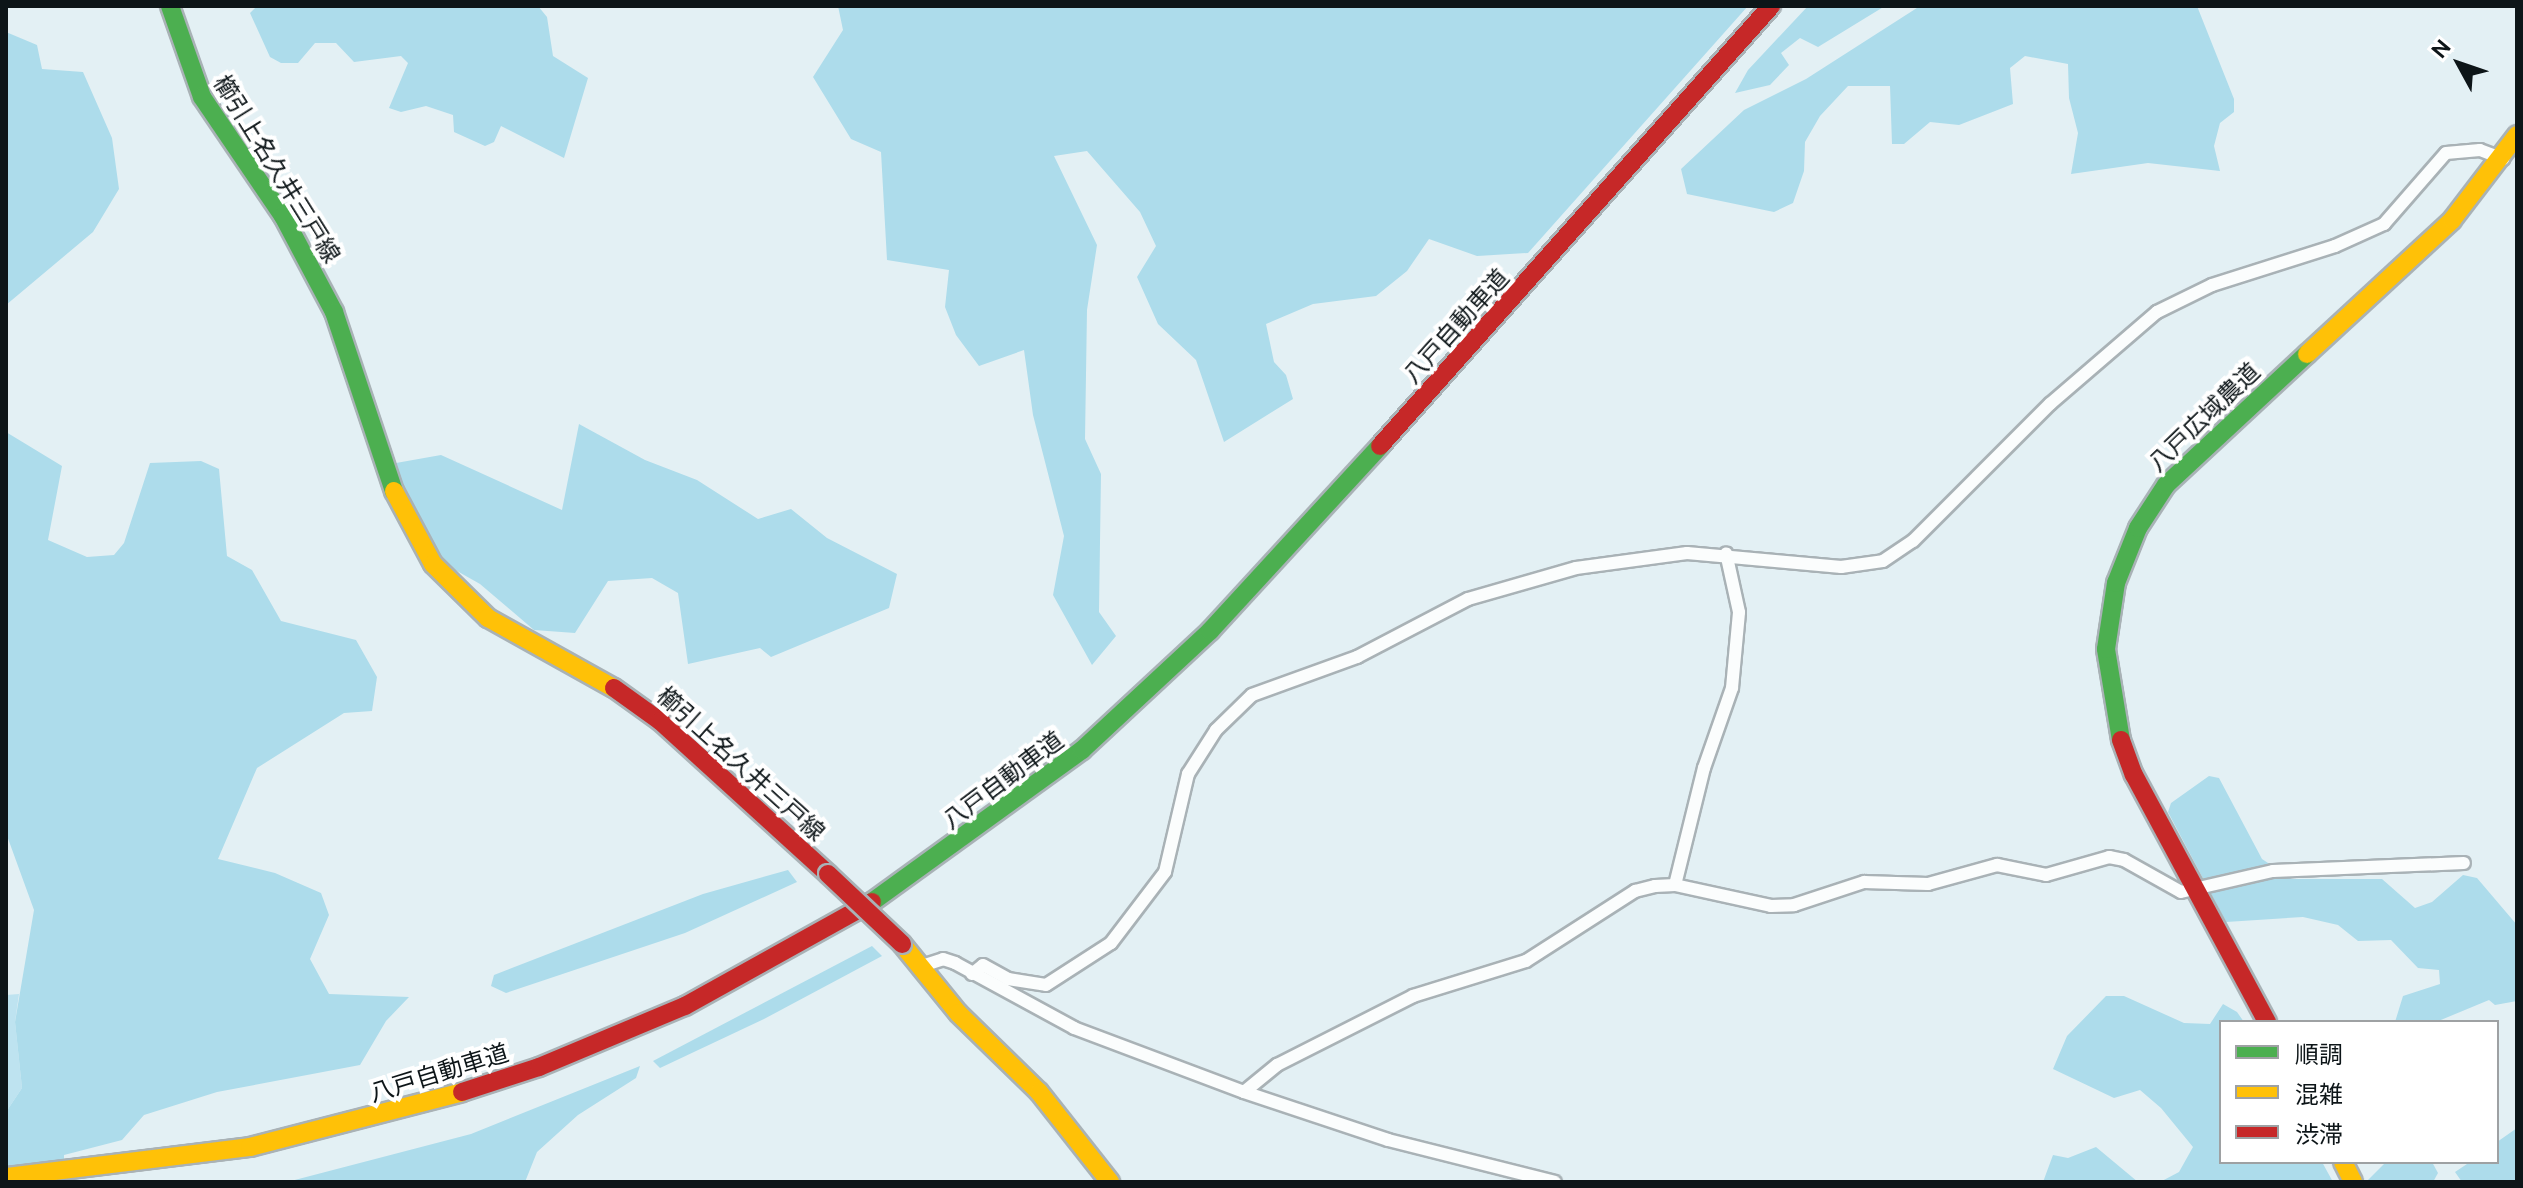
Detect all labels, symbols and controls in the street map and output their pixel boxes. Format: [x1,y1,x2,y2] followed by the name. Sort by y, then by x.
[2419,24,2499,104] north arrow
[2425,34,2455,63] text: N
[208,70,346,268] street label: 櫛引上名久井三戸線
[1397,263,1515,389] street label: 八戸自動車道
[2142,357,2266,477] street label: 八戸広域農道
[651,681,831,847] street label: 櫛引上名久井三戸線
[937,725,1069,835] street label: 八戸自動車道
[2219,1020,2499,1164] legend
[366,1038,512,1108] street label: 八戸自動車道
[2295,1041,2343,1068] text: 順調
[2295,1081,2343,1108] text: 混雑
[2295,1121,2343,1148] text: 渋滞

